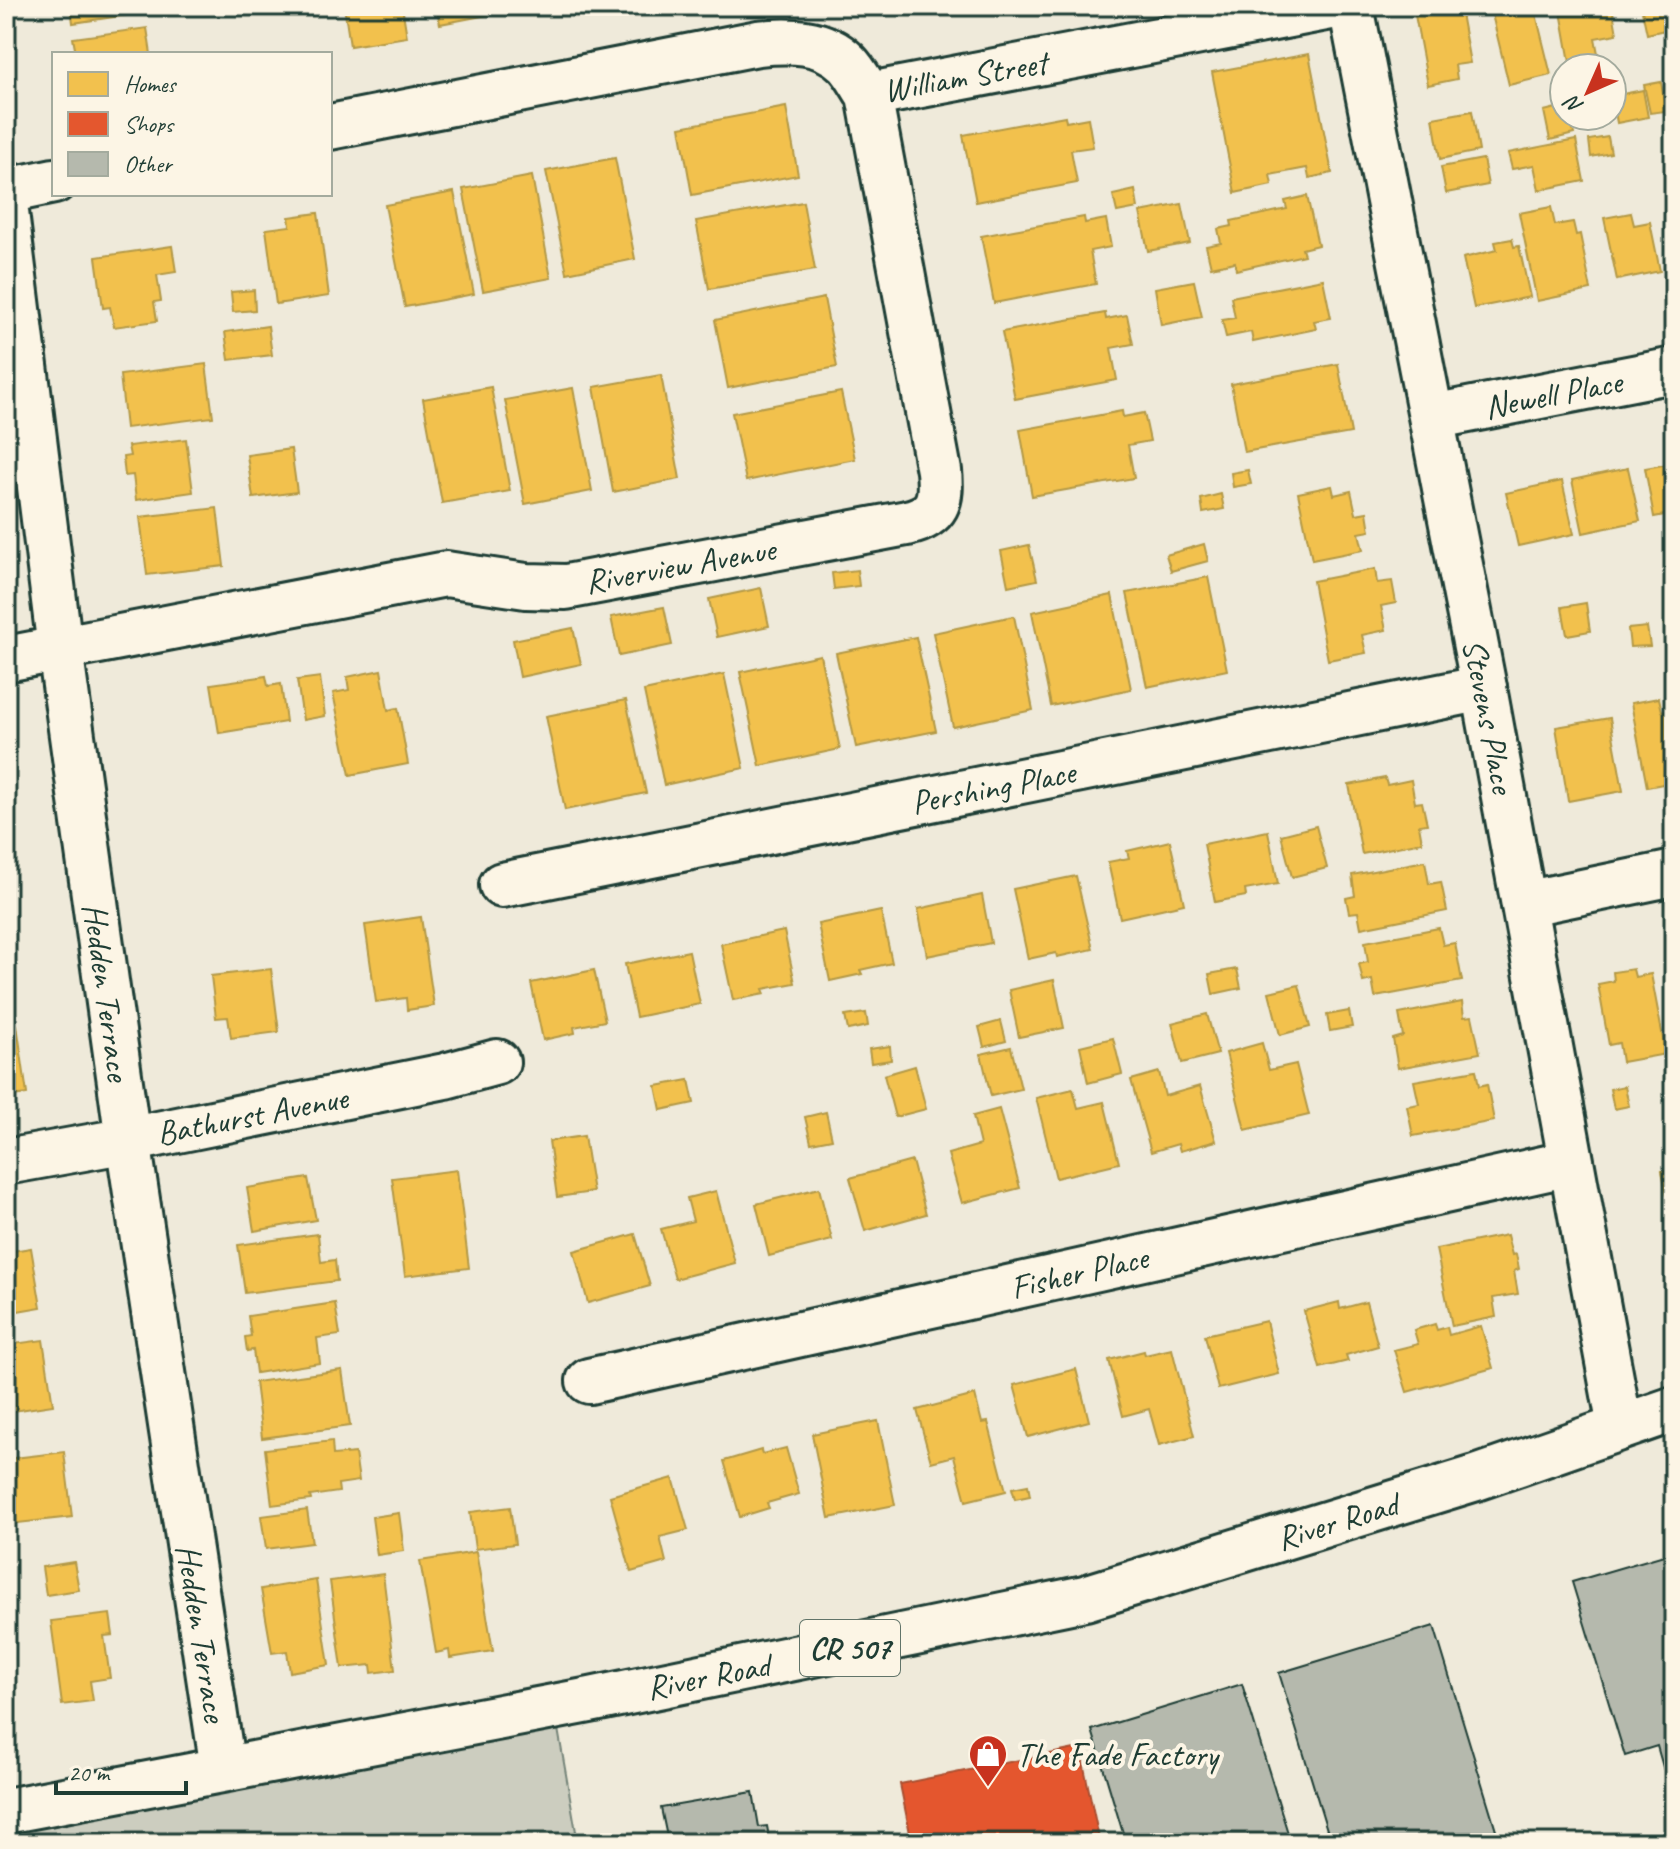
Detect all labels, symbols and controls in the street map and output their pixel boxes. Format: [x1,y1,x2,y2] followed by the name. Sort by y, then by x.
[880,40,1055,111] street label: William Street
[52,52,332,196] legend
[1548,52,1628,132] north arrow
[124,69,177,99] text: Homes
[1557,88,1589,120] text: N
[124,109,175,139] text: Shops
[124,149,174,179] text: Other
[1481,359,1628,428] street label: Newell Place
[582,527,781,603] street label: Riverview Avenue
[1453,635,1526,800] street label: Stevens Place
[907,750,1081,824] street label: Pershing Place
[73,900,141,1086] street label: Hedden Terrace
[153,1075,353,1155] street label: Bathurst Avenue
[1006,1235,1155,1309] street label: Fisher Place
[1271,1481,1407,1560] street label: River Road
[167,1541,238,1727] street label: Hedden Terrace
[800,1620,900,1676] road number: CR 507
[643,1642,778,1709] street label: River Road
[967,1733,1009,1788] shop icon: The Fade Factory
[1016,1733,1221,1776] place label: The Fade Factory
[56,1745,186,1795] scale bar
[68,1758,111,1788] text: 20 m

